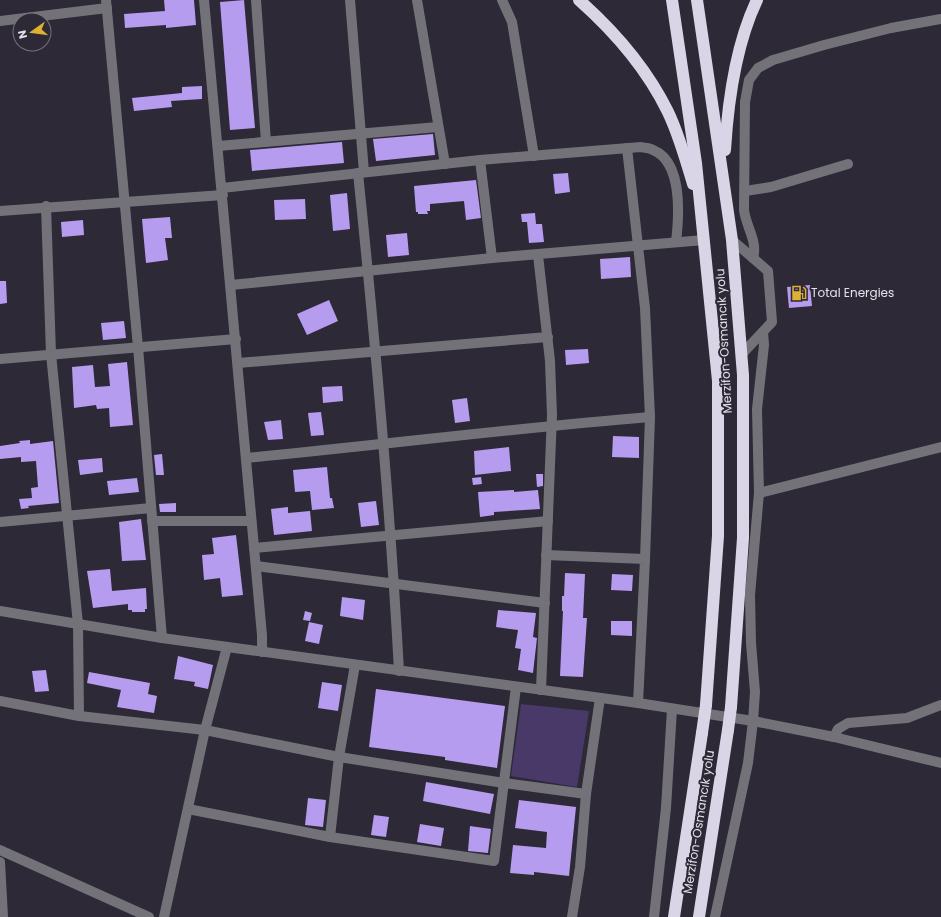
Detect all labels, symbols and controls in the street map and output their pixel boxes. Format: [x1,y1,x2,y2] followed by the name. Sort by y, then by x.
[12,12,52,52] north arrow
[14,28,31,40] text: N
[711,268,736,414] street label: Merzifon-Osmancık yolu
[790,284,808,302] fuel station icon: Total Energies
[811,284,894,301] place label: Total Energies
[679,749,718,895] street label: Merzifon-Osmancık yolu

